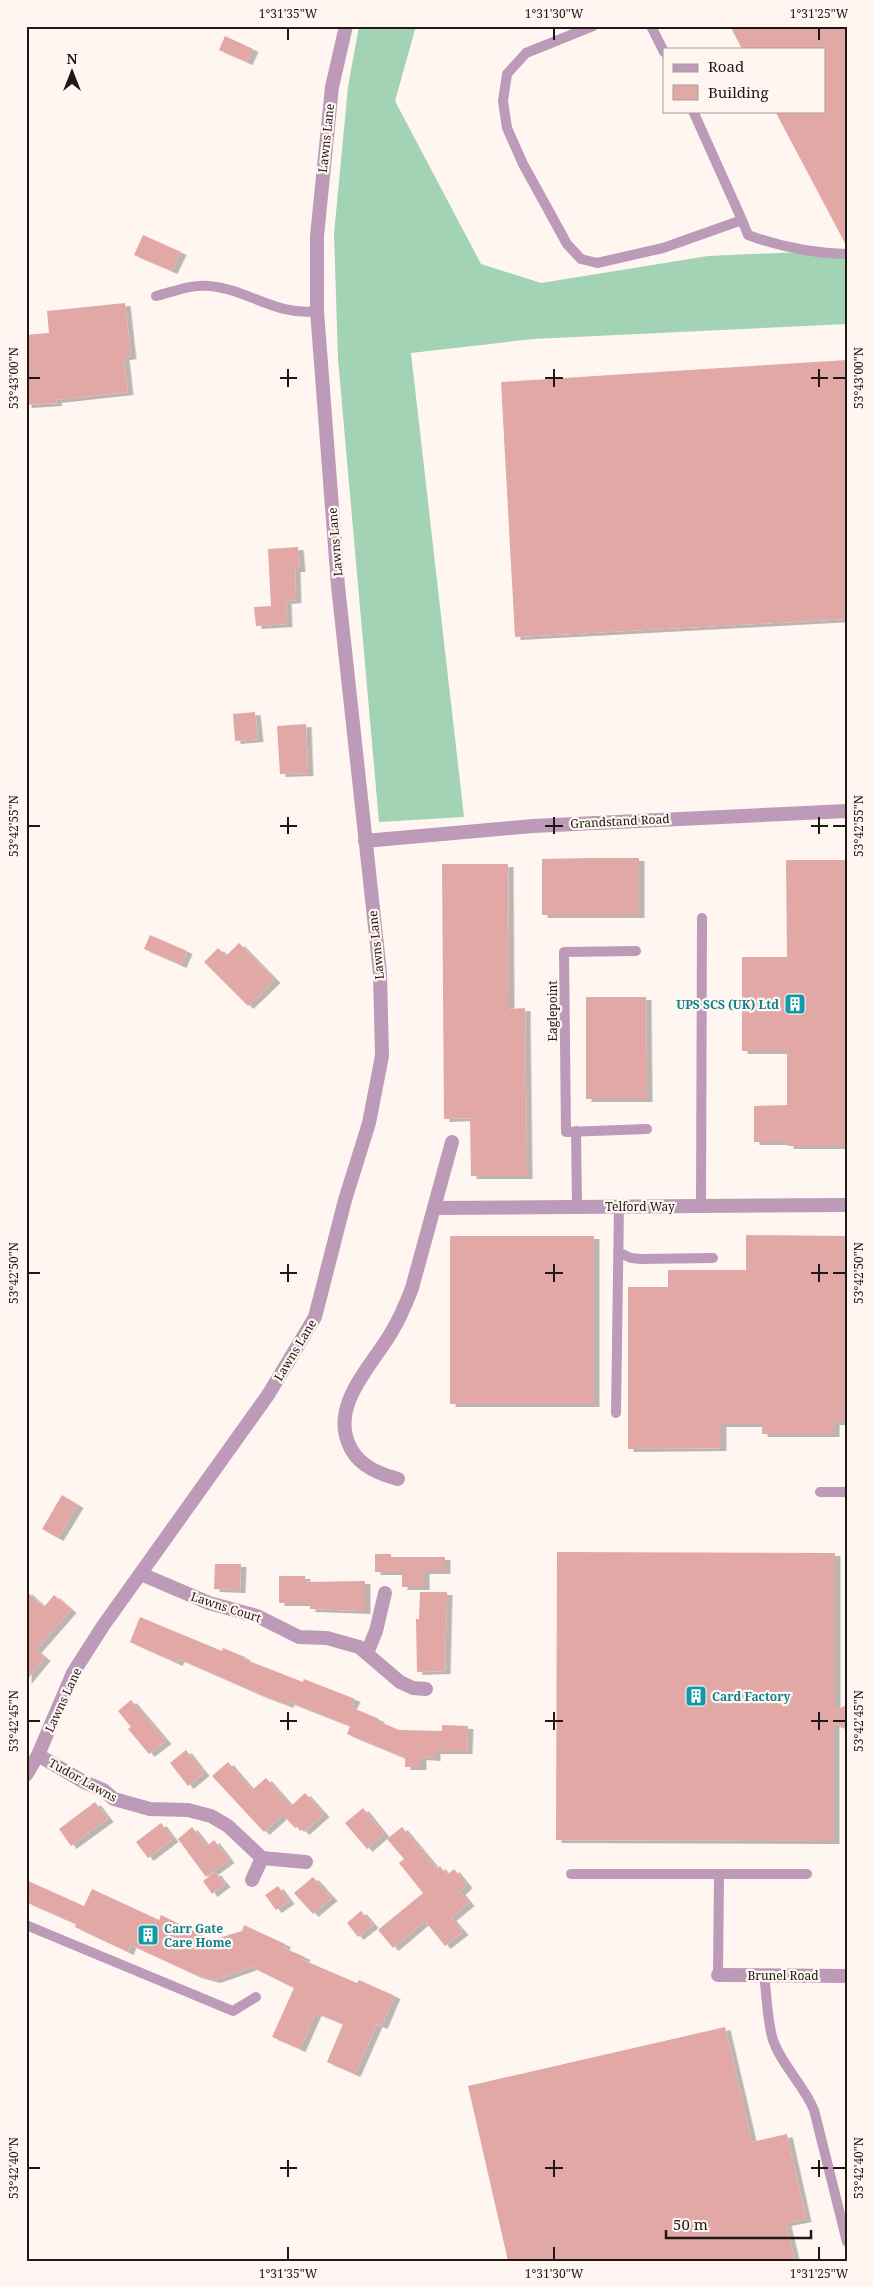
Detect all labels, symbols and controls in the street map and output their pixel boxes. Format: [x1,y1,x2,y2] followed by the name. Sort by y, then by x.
[259,5,318,22] text: 1°31'35"W
[525,5,584,22] text: 1°31'30"W
[790,5,849,22] text: 1°31'25"W
[48,48,98,98] north arrow
[663,48,826,112] legend
[66,49,78,68] text: N
[708,56,744,76] text: Road
[708,82,769,102] text: Building
[314,103,338,173] street label: Lawns Lane
[5,347,22,409] text: 53°43'00"N
[850,347,867,409] text: 53°43'00"N
[324,507,346,577] street label: Lawns Lane
[5,795,22,857] text: 53°42'55"N
[850,795,867,857] text: 53°42'55"N
[570,810,671,832] street label: Grandstand Road
[364,910,388,980] street label: Lawns Lane
[544,981,561,1041] street label: Eaglepoint
[783,992,807,1016] building icon: UPS SCS (UK) Ltd
[676,996,779,1013] place label: UPS SCS (UK) Ltd
[605,1198,675,1215] street label: Telford Way
[5,1242,22,1304] text: 53°42'50"N
[850,1242,867,1304] text: 53°42'50"N
[270,1316,320,1384] street label: Lawns Lane
[189,1588,263,1626] street label: Lawns Court
[41,1665,85,1735] street label: Lawns Lane
[684,1684,708,1708] building icon: Card Factory
[712,1688,790,1705] place label: Card Factory
[5,1690,22,1752] text: 53°42'45"N
[850,1690,867,1752] text: 53°42'45"N
[46,1754,120,1806] street label: Tudor Lawns
[164,1920,232,1951] place label: Carr Gate Care Home
[136,1923,160,1947] building icon: Carr Gate Care Home
[747,1967,819,1984] street label: Brunel Road
[5,2137,22,2199] text: 53°42'40"N
[850,2137,867,2199] text: 53°42'40"N
[666,2207,810,2239] scale bar
[673,2214,708,2234] text: 50 m
[259,2265,318,2282] text: 1°31'35"W
[525,2265,584,2282] text: 1°31'30"W
[790,2265,849,2282] text: 1°31'25"W

